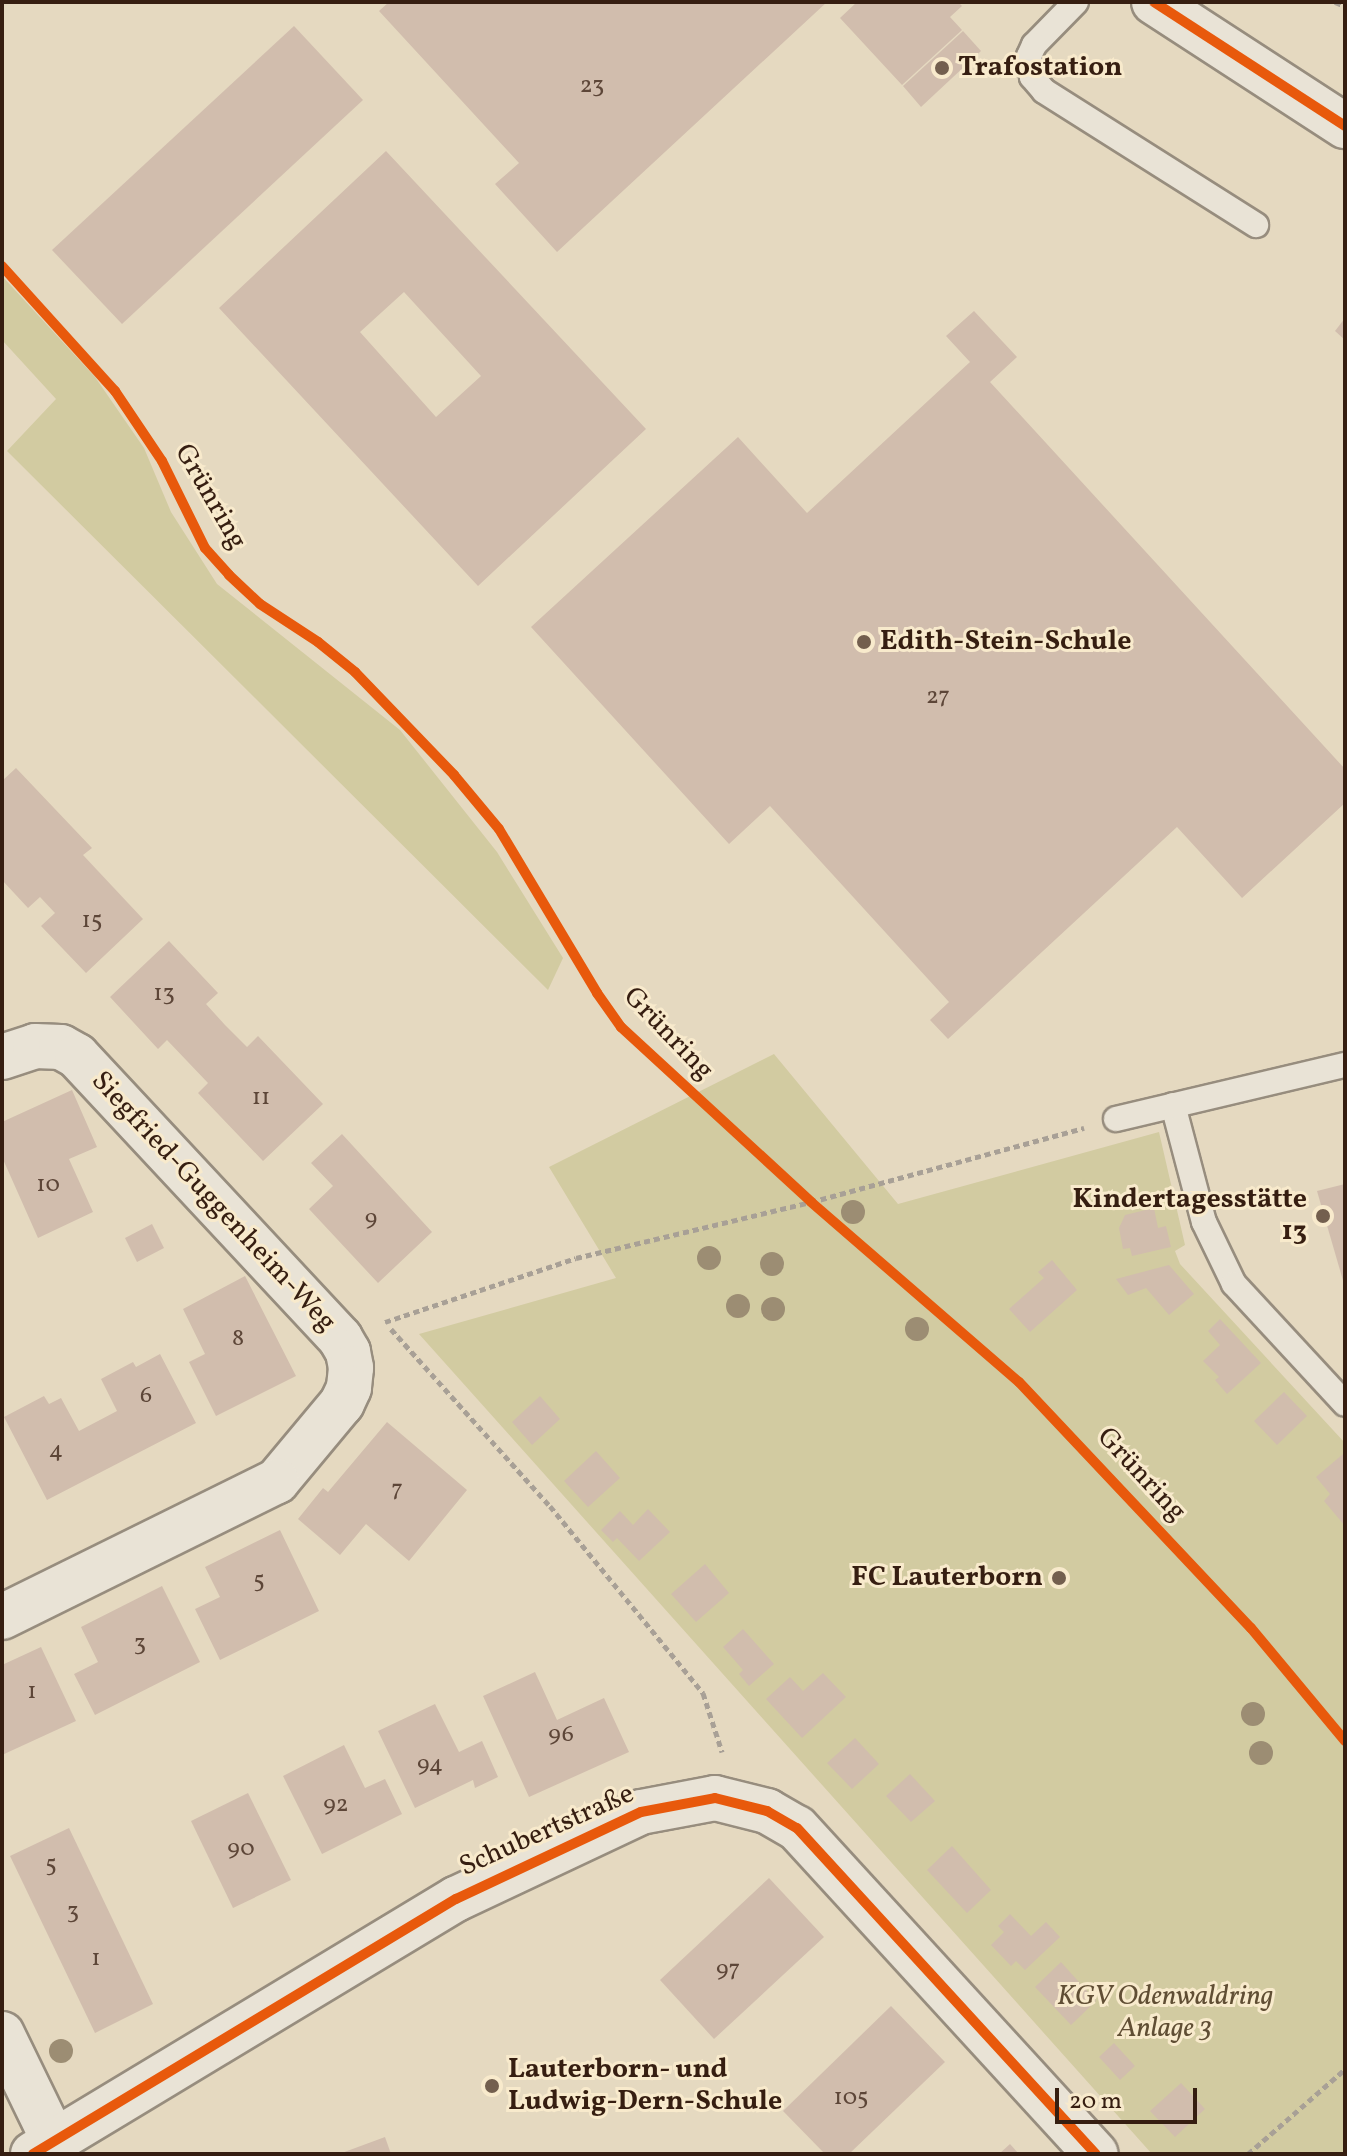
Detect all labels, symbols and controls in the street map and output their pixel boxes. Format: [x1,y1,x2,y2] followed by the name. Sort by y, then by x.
[958,51,1123,85] place label: Trafostation
[933,59,951,77] marker: Trafostation
[580,73,604,101] house number: 23
[166,438,254,556] street label: Grünring
[880,625,1132,659] place label: Edith-Stein-Schule
[855,633,873,651] marker: Edith-Stein-Schule
[926,684,950,712] house number: 27
[82,908,102,936] house number: 15
[153,981,175,1009] house number: 13
[616,981,720,1087] street label: Grünring
[83,1065,343,1339] street label: Siegfried-Guggenheim-Weg
[252,1085,270,1113] house number: 11
[36,1172,60,1200] house number: 10
[1073,1183,1307,1249] place label: Kindertagesstätte 13
[365,1206,377,1234] house number: 9
[1314,1207,1332,1225] marker: Kindertagesstätte 13
[232,1326,244,1354] house number: 8
[140,1383,152,1411] house number: 6
[1089,1421,1193,1529] street label: Grünring
[49,1438,63,1466] house number: 4
[391,1477,403,1505] house number: 7
[851,1561,1043,1595] place label: FC Lauterborn
[253,1568,265,1596] house number: 5
[1050,1569,1068,1587] marker: FC Lauterborn
[134,1631,146,1659] house number: 3
[27,1679,37,1707] house number: 1
[548,1722,574,1750] house number: 96
[417,1752,443,1780] house number: 94
[455,1778,639,1884] street label: Schubertstraße
[323,1792,349,1820] house number: 92
[227,1836,255,1864] house number: 90
[45,1852,57,1880] house number: 5
[67,1899,79,1927] house number: 3
[91,1946,101,1974] house number: 1
[716,1957,740,1985] house number: 97
[1057,1980,1273,2046] park label: KGV Odenwaldring Anlage 3
[508,2053,782,2119] place label: Lauterborn- und Ludwig-Dern-Schule
[1059,2072,1201,2122] scale bar
[483,2077,501,2095] marker: Lauterborn- und Ludwig-Dern-Schule
[833,2085,869,2113] house number: 105
[1069,2085,1122,2119] text: 20 m

